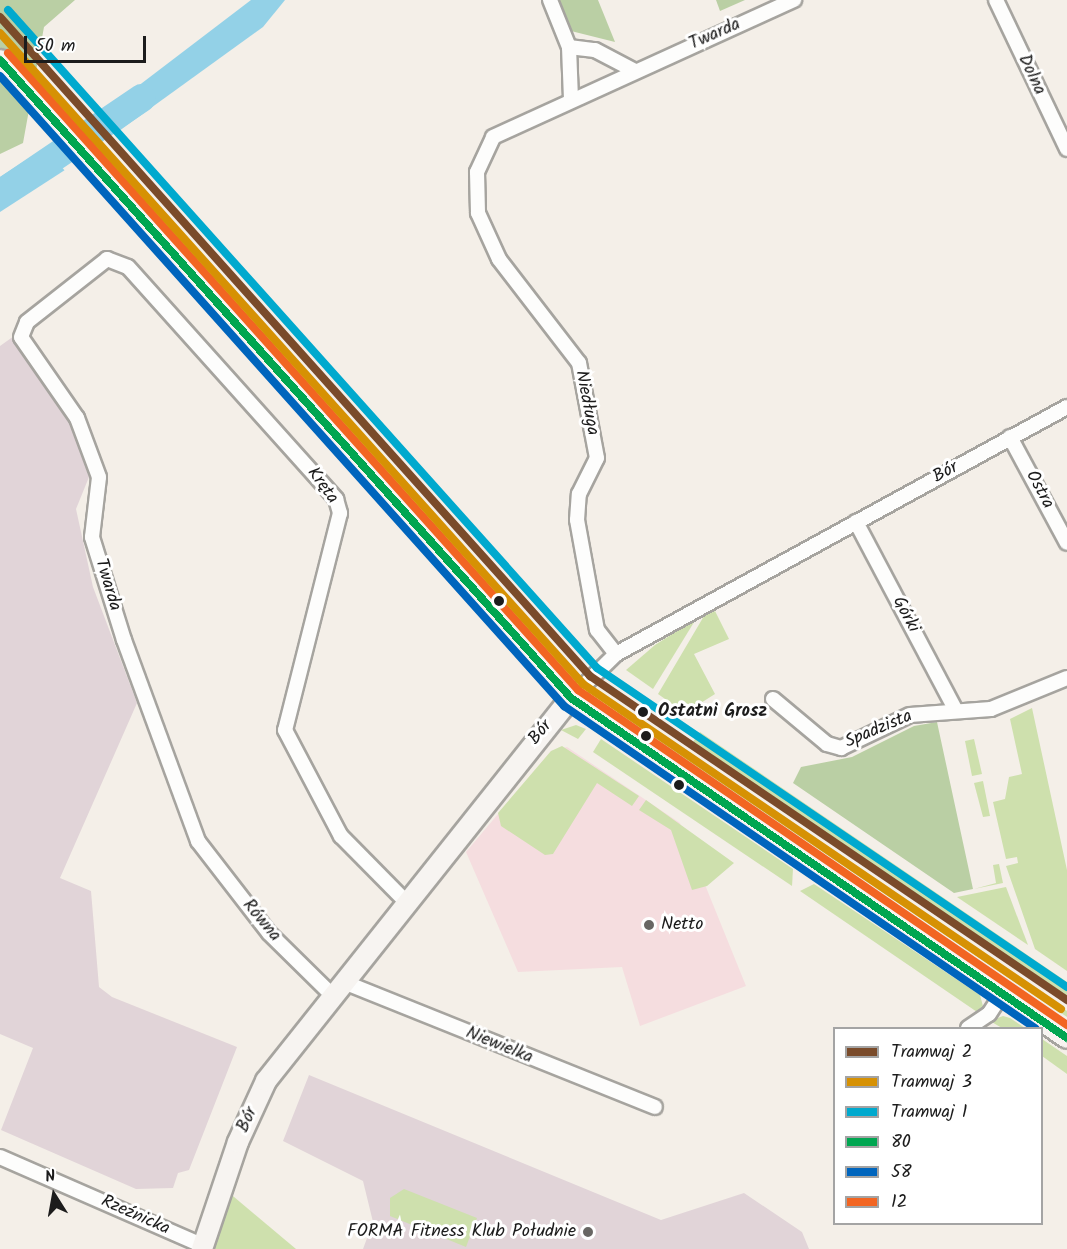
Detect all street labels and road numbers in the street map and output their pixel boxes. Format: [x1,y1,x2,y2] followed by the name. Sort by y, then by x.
[686,14,744,56] street label: Twarda
[1012,51,1050,99] street label: Dolna
[569,369,603,437] street label: Niedługa
[930,457,962,489] street label: Bór
[302,464,342,508] street label: Kręta
[1020,467,1058,513] street label: Ostra
[89,556,125,614] street label: Twarda
[887,593,923,637] street label: Górki
[842,706,916,754] street label: Spadzista
[525,716,557,750] street label: Bór
[237,895,285,947] street label: Równa
[462,1023,536,1069] street label: Niewielka
[233,1104,263,1136] street label: Bór
[97,1191,173,1241] street label: Rzeźnicka

